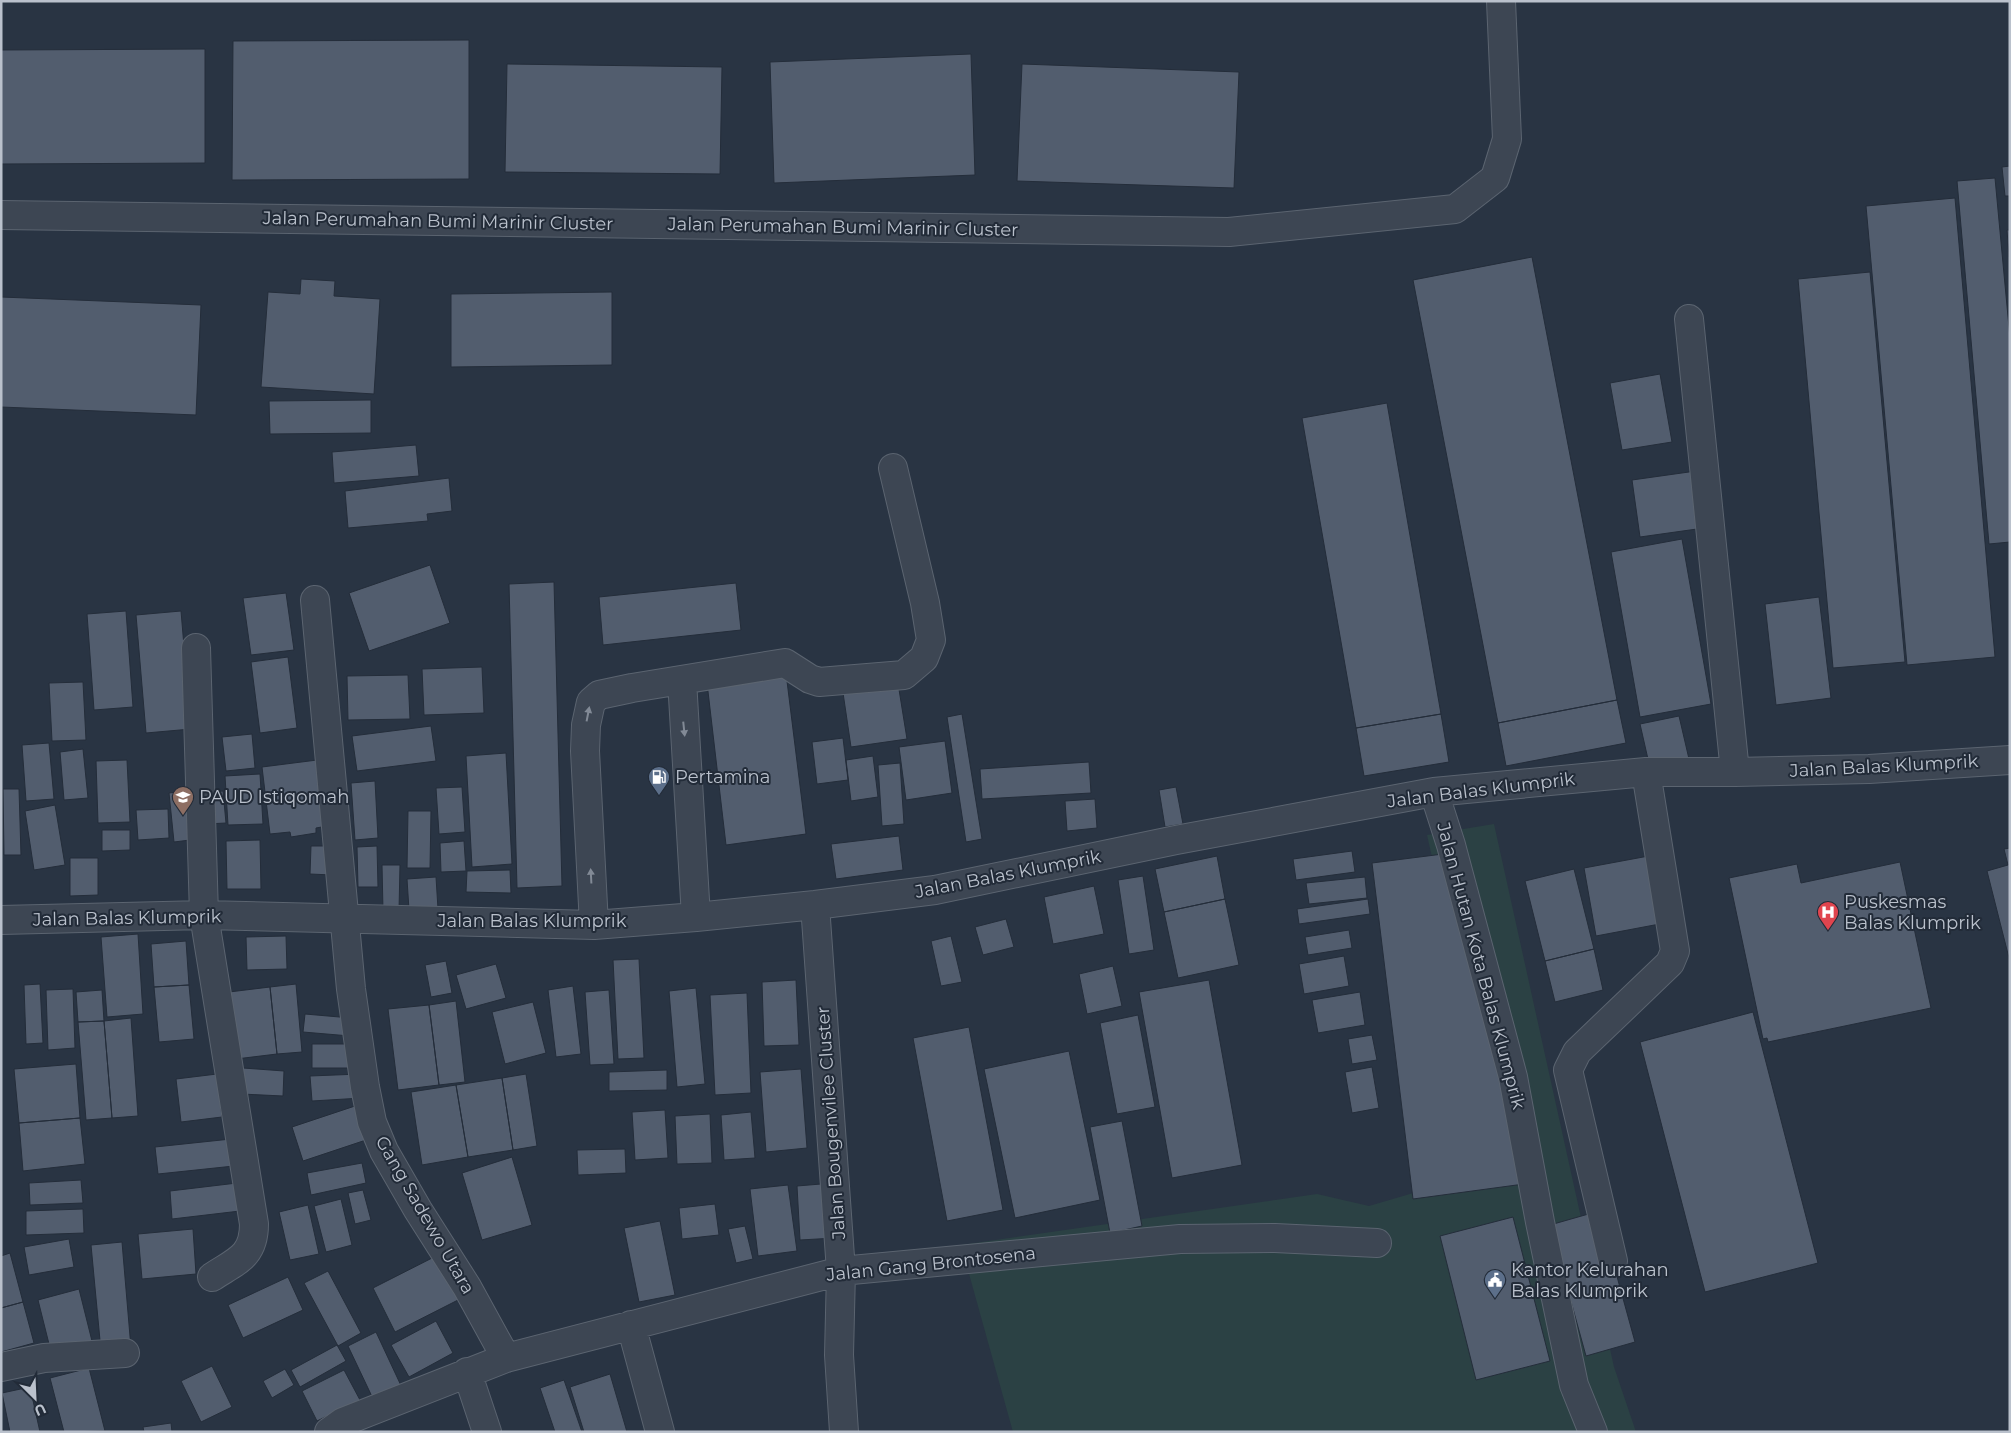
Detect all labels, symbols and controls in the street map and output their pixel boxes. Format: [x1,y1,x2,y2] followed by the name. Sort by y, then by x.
[261,207,614,235] street label: Jalan Perumahan Bumi Marinir Cluster
[666,213,1019,241] street label: Jalan Perumahan Bumi Marinir Cluster
[585,705,593,721] one-way arrow
[680,721,688,737] one-way arrow
[1788,750,1979,782] street label: Jalan Balas Klumprik
[647,765,671,796] fuel station icon: Pertamina
[675,766,770,788] place label: Pertamina
[1385,768,1576,813] street label: Jalan Balas Klumprik
[171,785,195,816] school or university icon: PAUD Istiqomah
[199,786,349,808] place label: PAUD Istiqomah
[1432,819,1530,1112] street label: Jalan Hutan Kota Balas Klumprik
[912,845,1103,903] street label: Jalan Balas Klumprik
[587,868,595,884] one-way arrow
[1844,891,1981,934] place label: Puskesmas Balas Klumprik
[1816,900,1840,931] hospital icon: Puskesmas Balas Klumprik
[31,905,222,931] street label: Jalan Balas Klumprik
[437,910,627,932] street label: Jalan Balas Klumprik
[812,1006,850,1241] street label: Jalan Bougenvilee Cluster
[371,1132,479,1298] street label: Gang Sadewo Utara
[824,1242,1037,1286] street label: Jalan Gang Brontosena
[1511,1259,1669,1302] place label: Kantor Kelurahan Balas Klumprik
[1483,1268,1507,1299] public building icon: Kantor Kelurahan Balas Klumprik
[10,1373,60,1423] north arrow
[32,1399,49,1420] text: U

